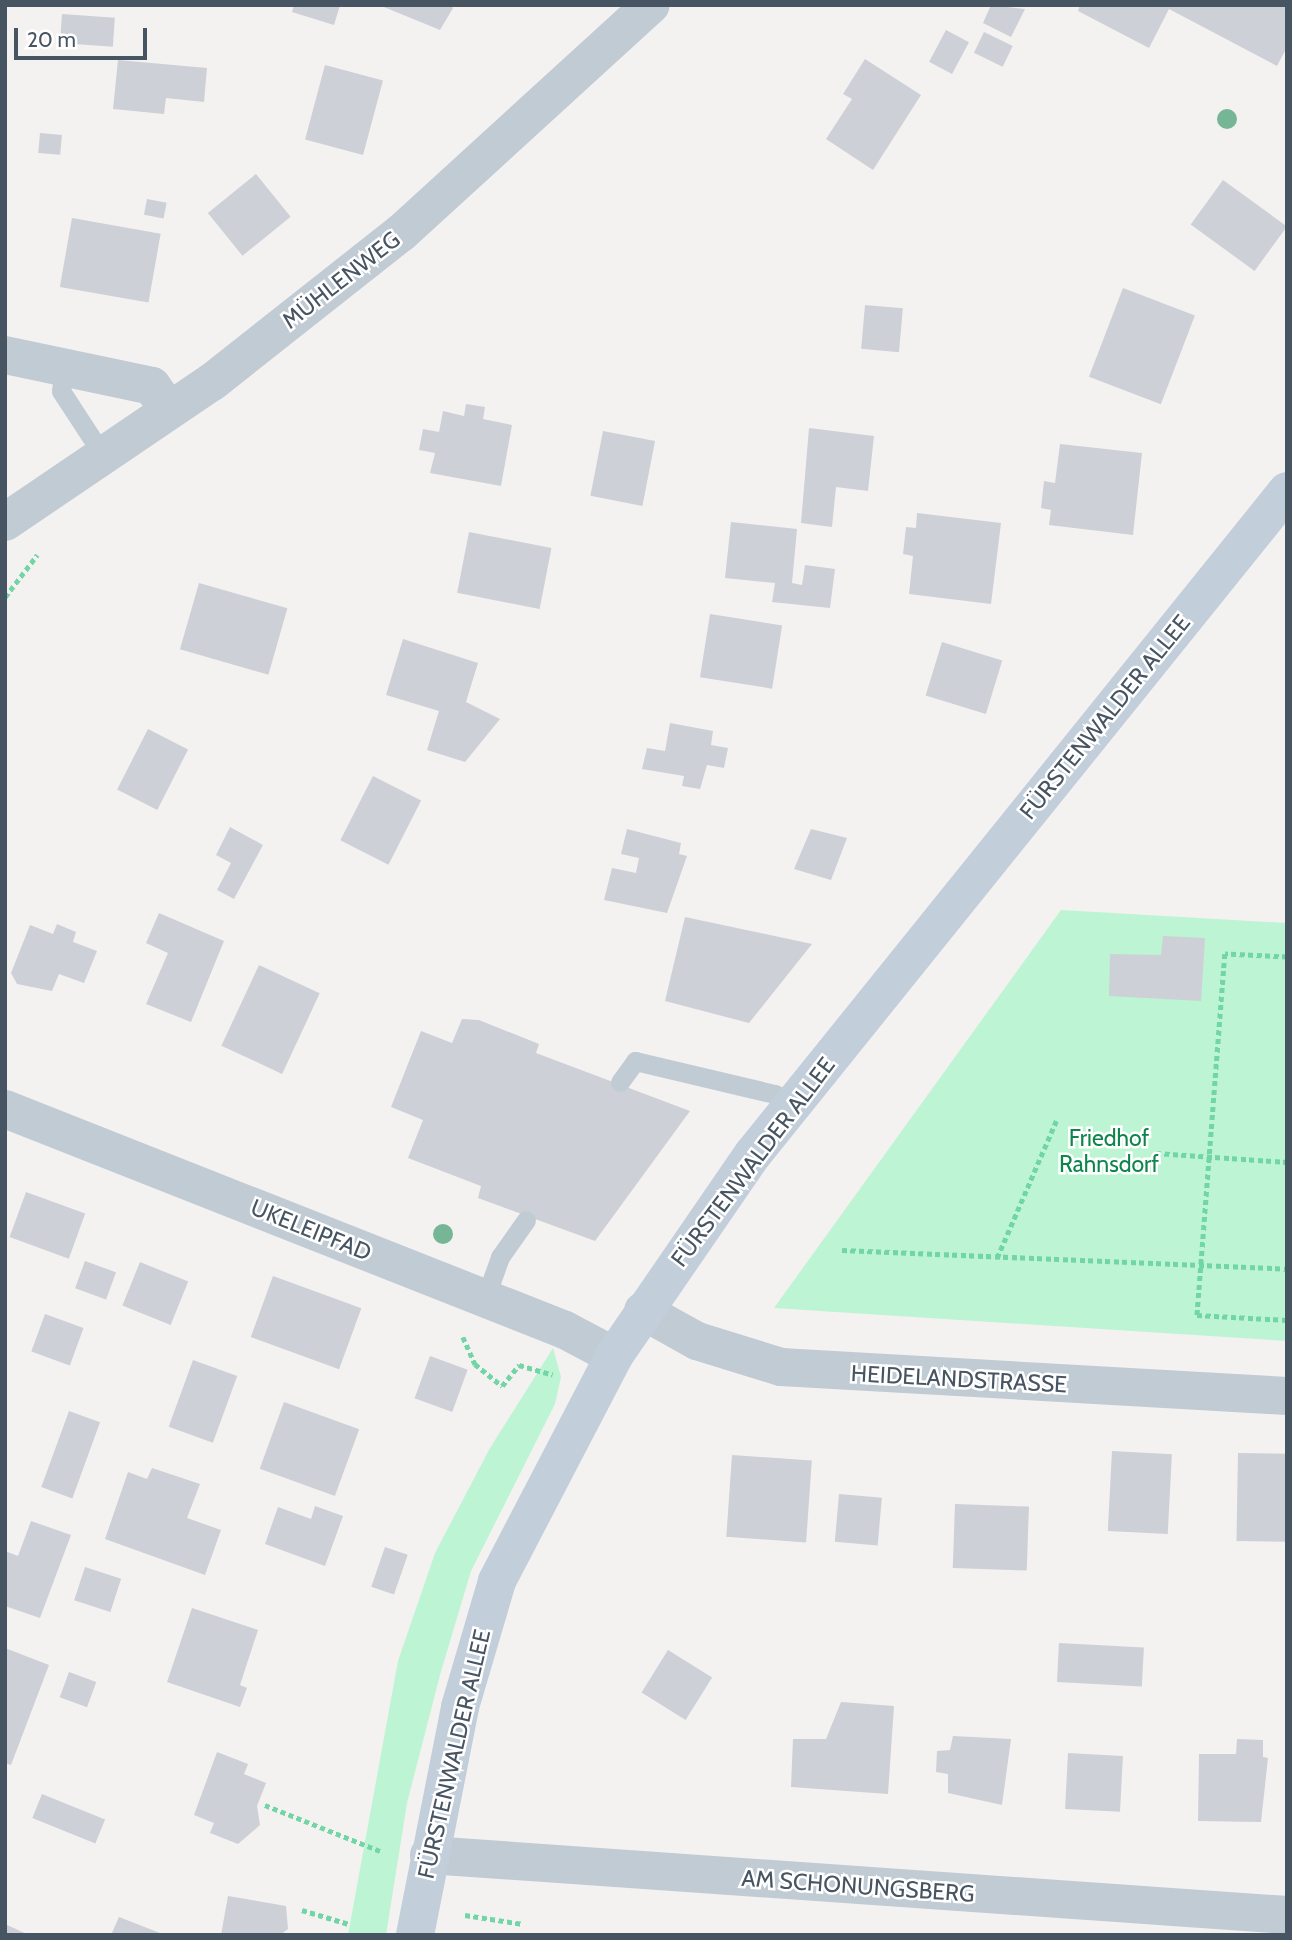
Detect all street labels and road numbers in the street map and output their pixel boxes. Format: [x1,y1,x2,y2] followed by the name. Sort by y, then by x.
[277,226,405,334] street label: MÜHLENWEG
[1014,609,1196,825] street label: FÜRSTENWALDER ALLEE
[665,1052,841,1272] street label: FÜRSTENWALDER ALLEE
[247,1193,375,1267] street label: UKELEIPFAD
[850,1360,1068,1398] street label: HEIDELANDSTRASSE
[412,1627,496,1881] street label: FÜRSTENWALDER ALLEE
[741,1864,975,1908] street label: AM SCHONUNGSBERG

